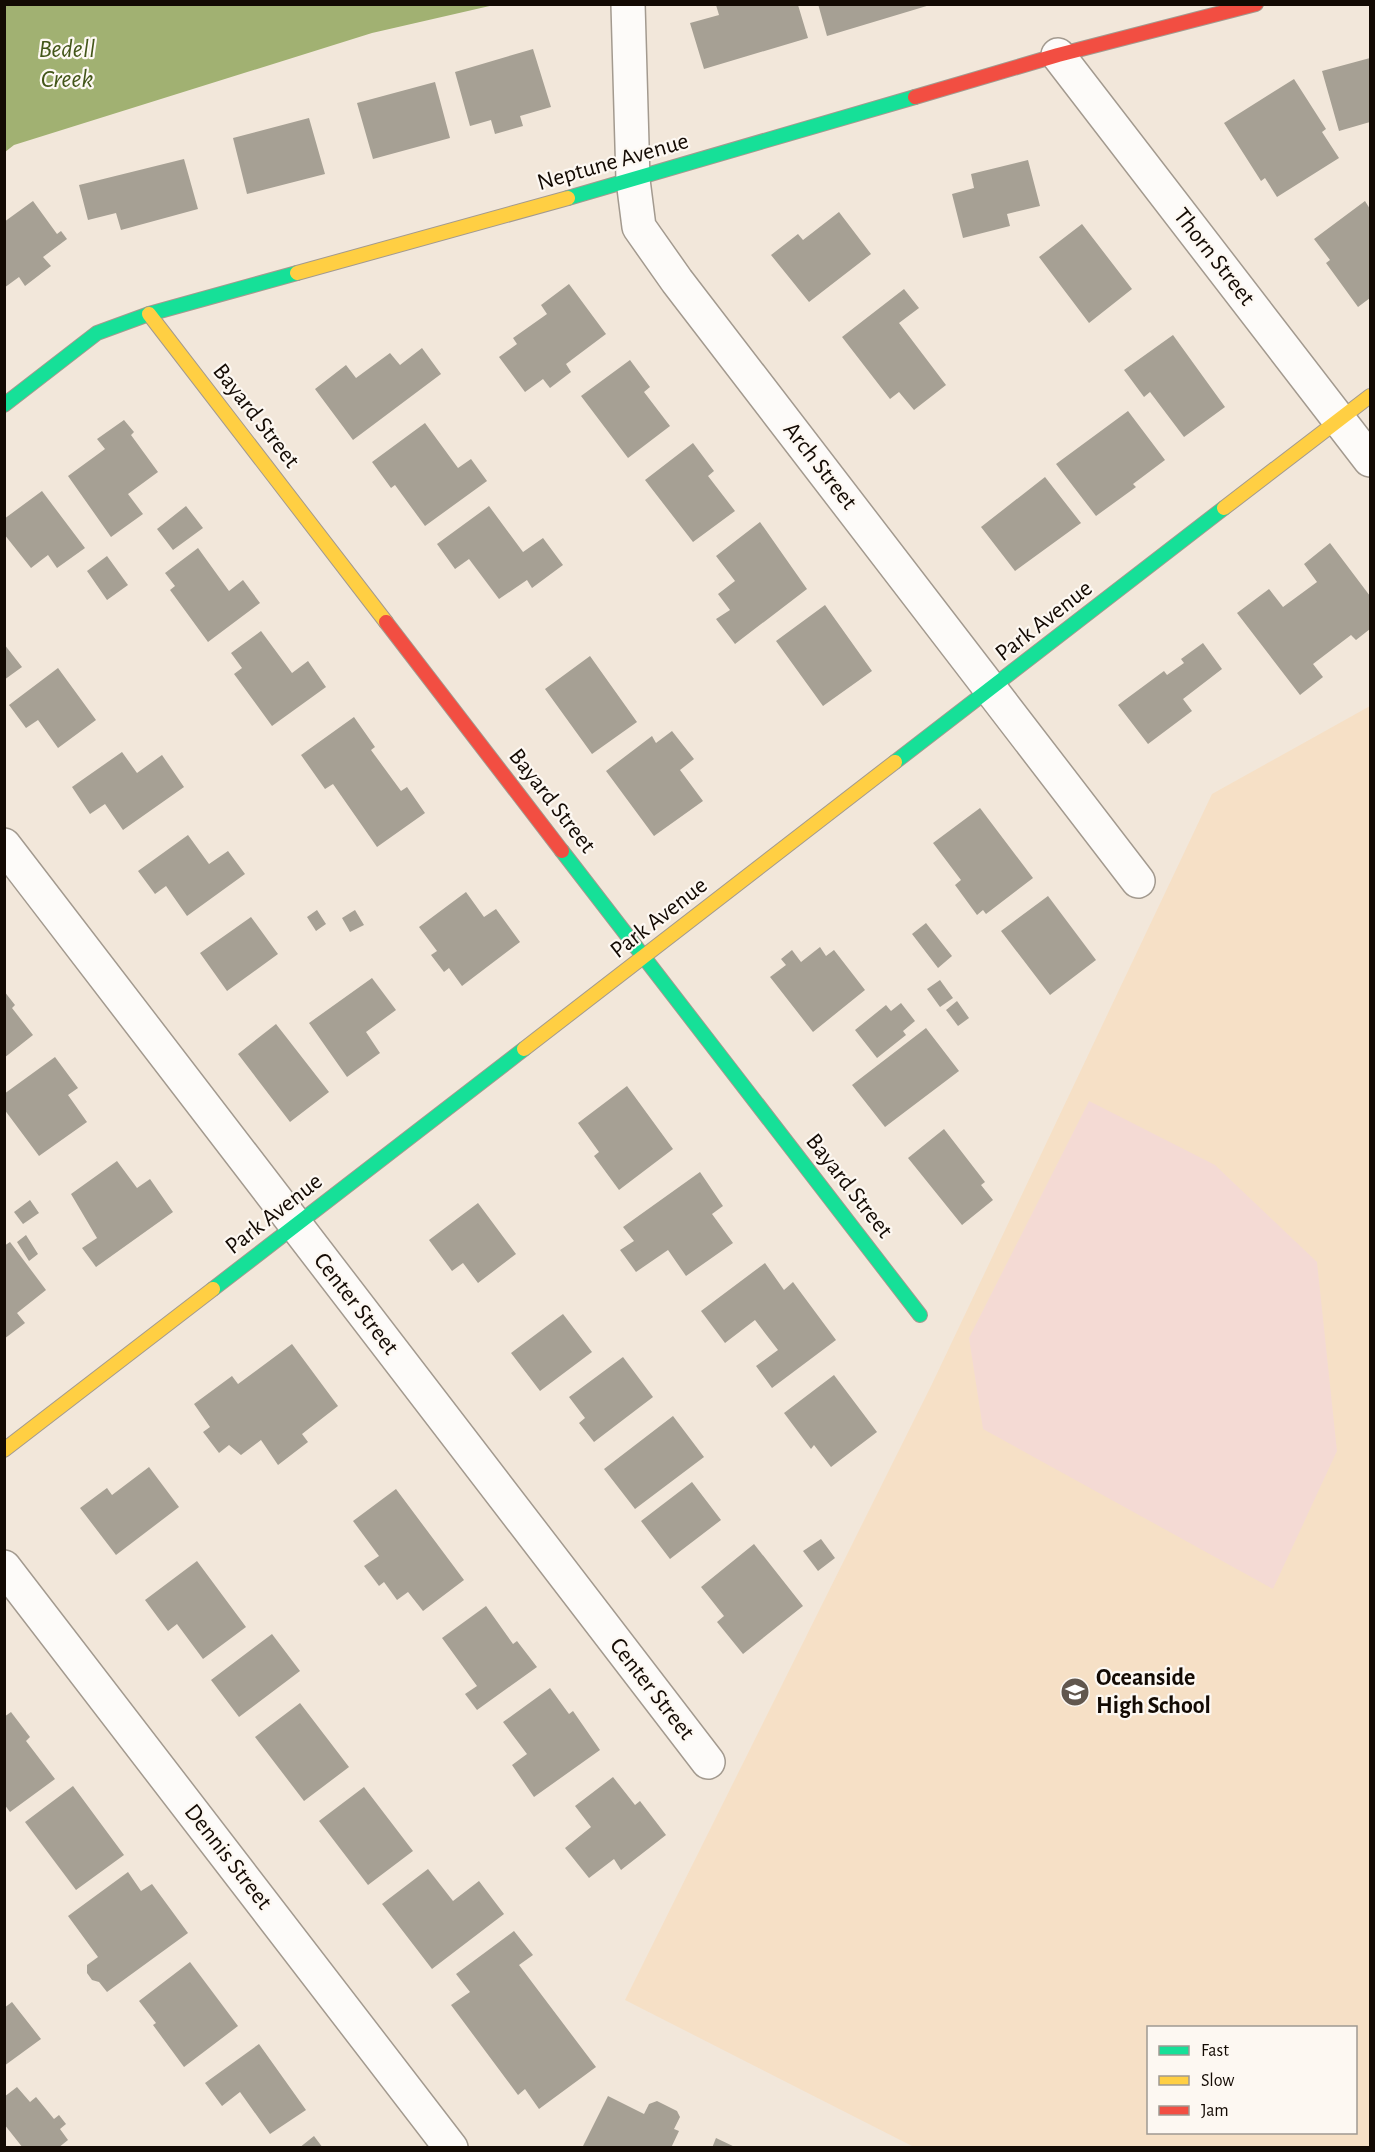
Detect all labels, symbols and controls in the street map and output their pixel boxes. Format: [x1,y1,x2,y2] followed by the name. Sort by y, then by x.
[38,36,96,92] water label: Bedell Creek
[535,129,691,195] street label: Neptune Avenue
[1169,204,1259,310] street label: Thorn Street
[208,359,304,473] street label: Bayard Street
[779,418,862,514] street label: Arch Street
[991,576,1097,666] street label: Park Avenue
[504,744,600,858] street label: Bayard Street
[606,873,712,963] street label: Park Avenue
[801,1129,897,1243] street label: Bayard Street
[221,1169,327,1259] street label: Park Avenue
[309,1249,403,1360] street label: Center Street
[605,1634,699,1745] street label: Center Street
[1096,1666,1211,1718] place label: Oceanside High School
[1059,1676,1091,1708] school or university icon: Oceanside High School
[180,1800,277,1914] street label: Dennis Street
[1147,2026,1357,2134] legend
[1201,2042,1229,2060] text: Fast
[1201,2072,1234,2090] text: Slow
[1201,2102,1229,2120] text: Jam

